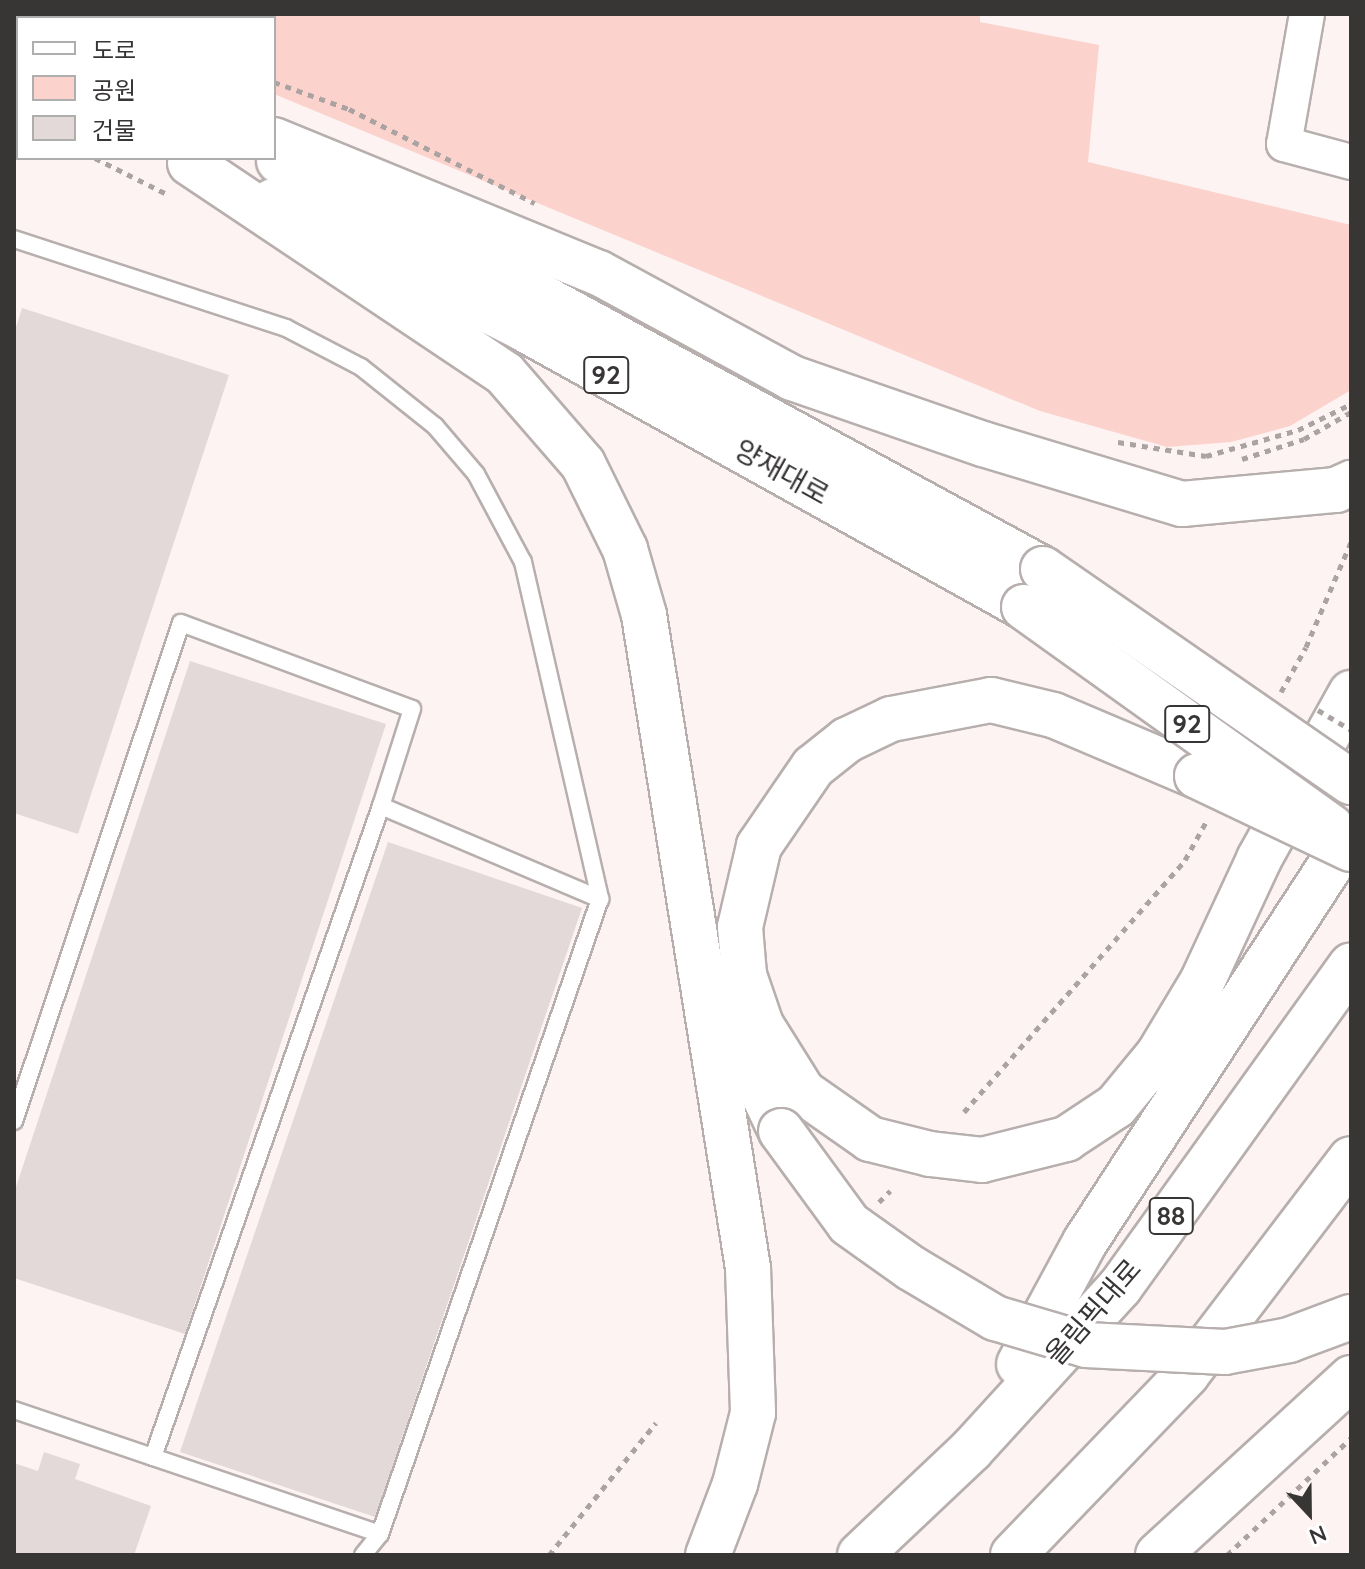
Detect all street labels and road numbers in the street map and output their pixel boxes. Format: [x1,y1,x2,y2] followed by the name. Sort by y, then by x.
[582,353,630,397] road number: 92
[729,432,835,512] street label: 양재대로
[1163,702,1211,746] road number: 92
[1147,1194,1195,1238] road number: 88
[1038,1252,1148,1372] street label: 올림픽대로

